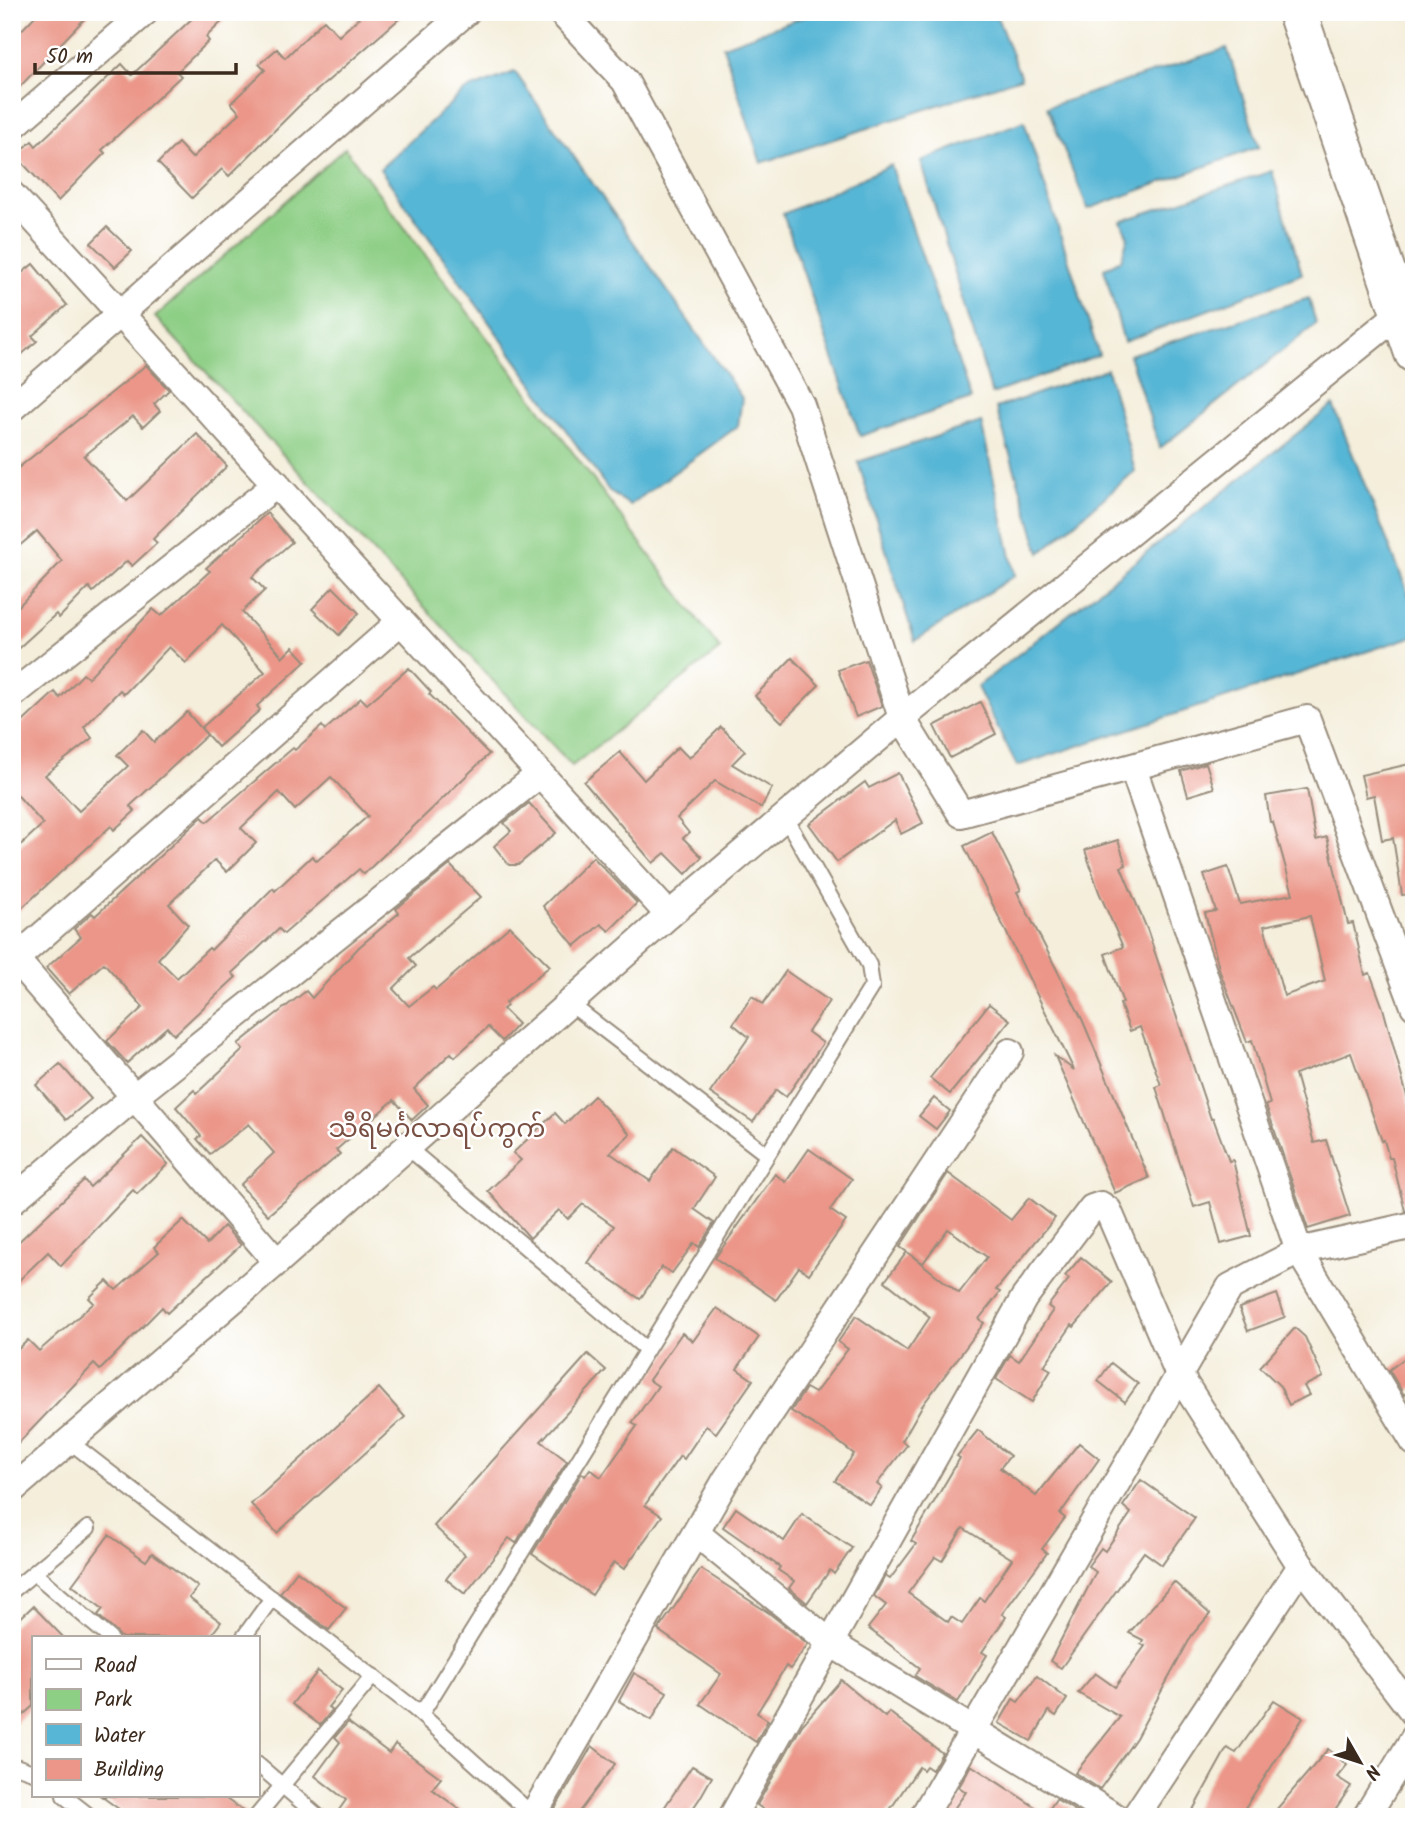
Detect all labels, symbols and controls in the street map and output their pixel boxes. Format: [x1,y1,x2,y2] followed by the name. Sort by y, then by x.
[35,32,236,76] scale bar
[46,41,93,74] text: 50 m
[328,1109,546,1151] district label: သီရိမင်္ဂလာရပ်ကွက်
[32,1636,259,1798] legend
[94,1650,137,1683] text: Road
[94,1684,132,1717] text: Park
[94,1720,146,1753] text: Water
[1324,1728,1394,1798] north arrow
[94,1754,164,1787] text: Building
[1356,1757,1387,1786] text: N

